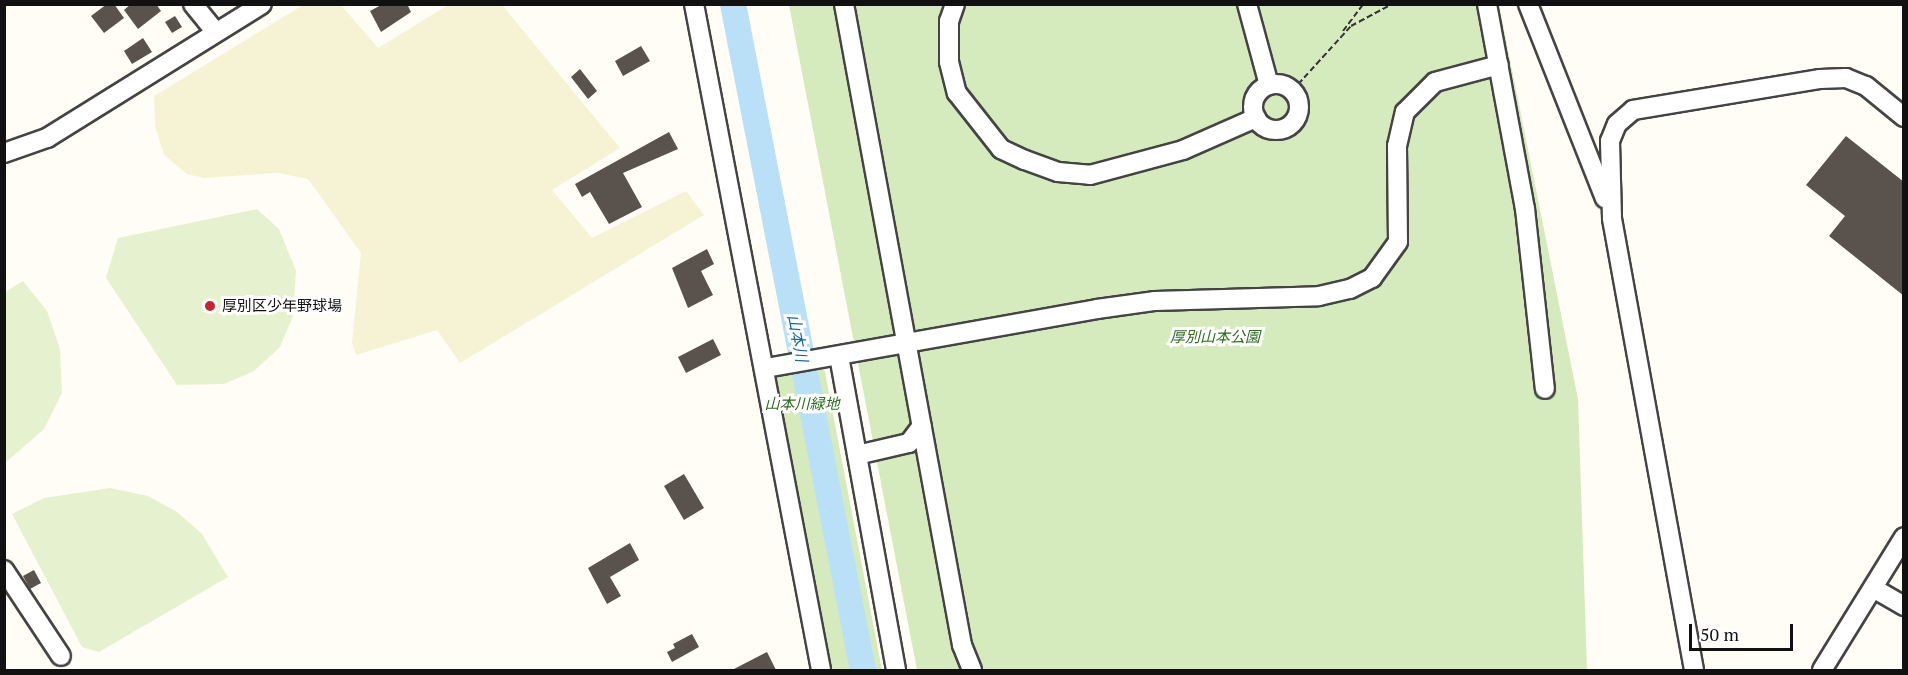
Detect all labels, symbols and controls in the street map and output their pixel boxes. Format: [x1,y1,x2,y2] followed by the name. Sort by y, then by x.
[222,297,342,315] place label: 厚別区少年野球場
[203,299,217,313] marker: 厚別区少年野球場
[784,313,812,363] water label: 山本川
[1170,328,1260,346] park label: 厚別山本公園
[765,395,839,413] park label: 山本川緑地
[1692,612,1796,650] scale bar
[1700,622,1739,646] text: 50 m

